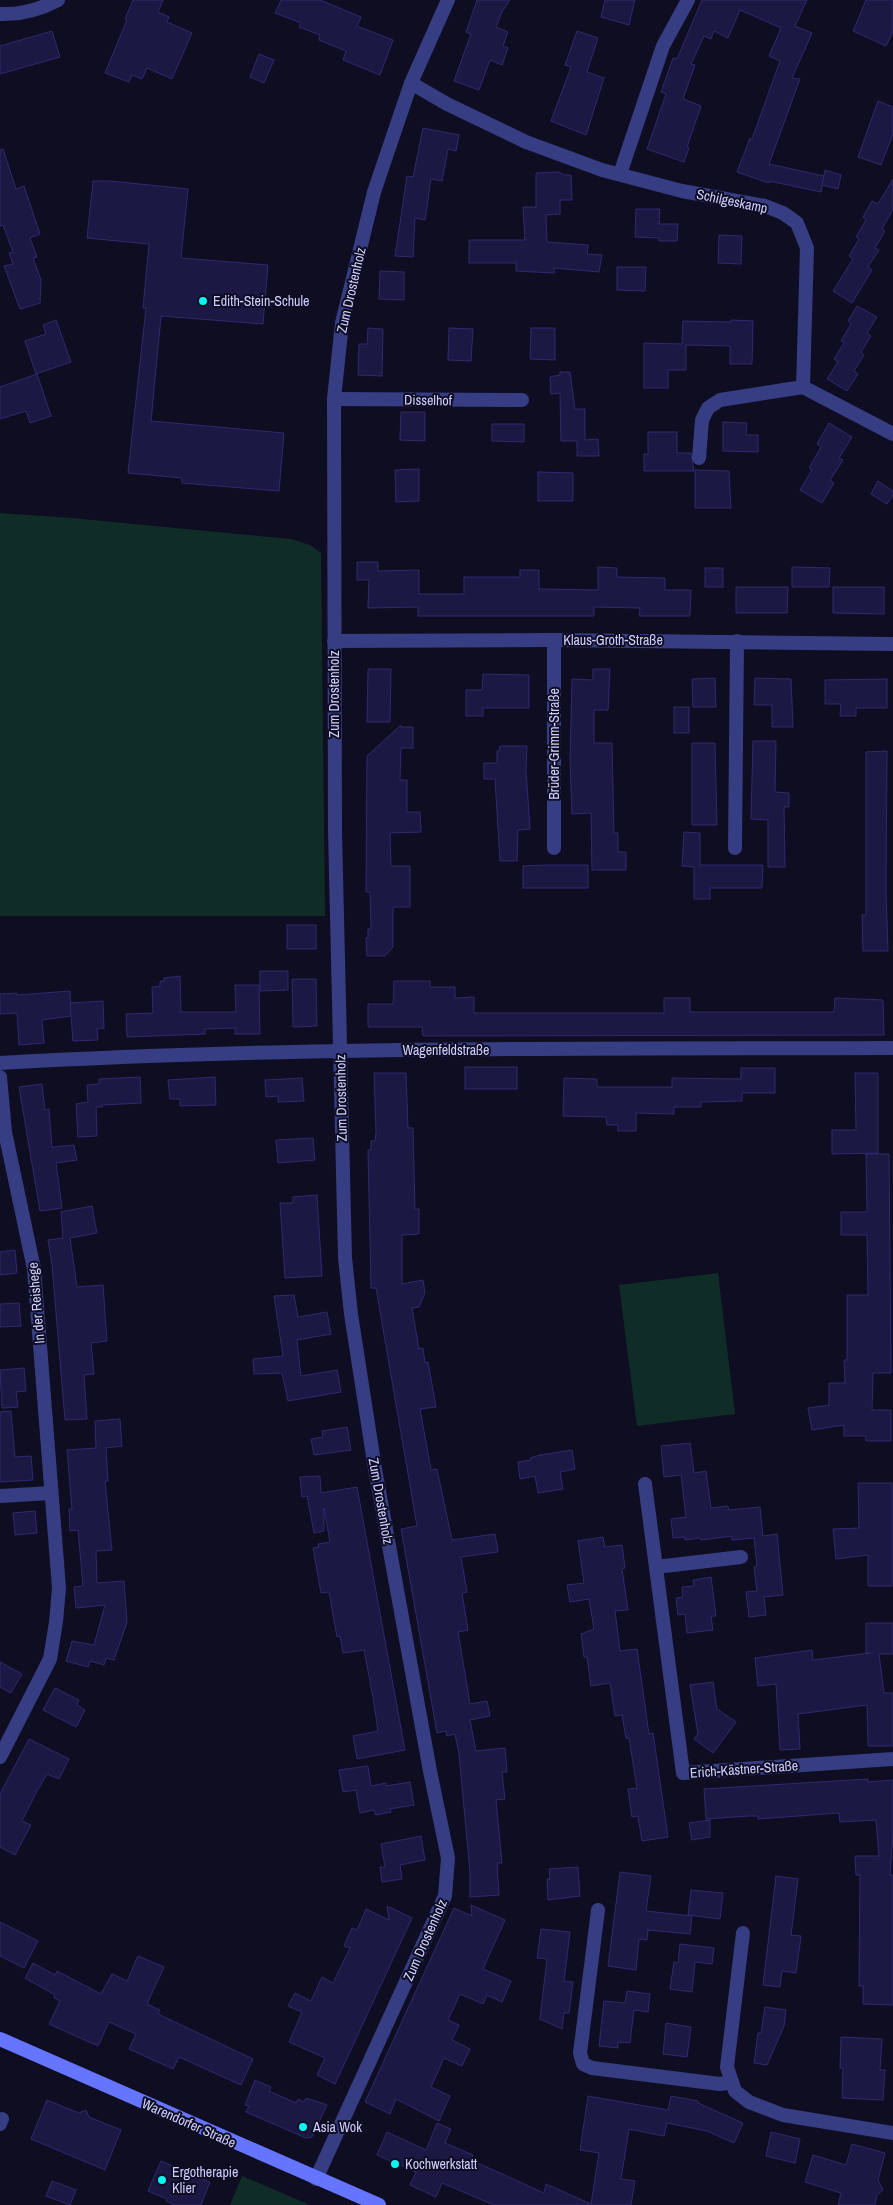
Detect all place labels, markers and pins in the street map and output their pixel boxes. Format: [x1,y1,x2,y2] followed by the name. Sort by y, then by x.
[213,292,309,310] place label: Edith-Stein-Schule
[197,295,209,307] marker: Edith-Stein-Schule
[312,2118,362,2136] place label: Asia Wok
[297,2121,309,2133] marker: Asia Wok
[405,2155,477,2173] place label: Kochwerkstatt
[389,2158,401,2170] marker: Kochwerkstatt
[172,2163,238,2197] place label: Ergotherapie Klier
[156,2174,168,2186] marker: Ergotherapie Klier

